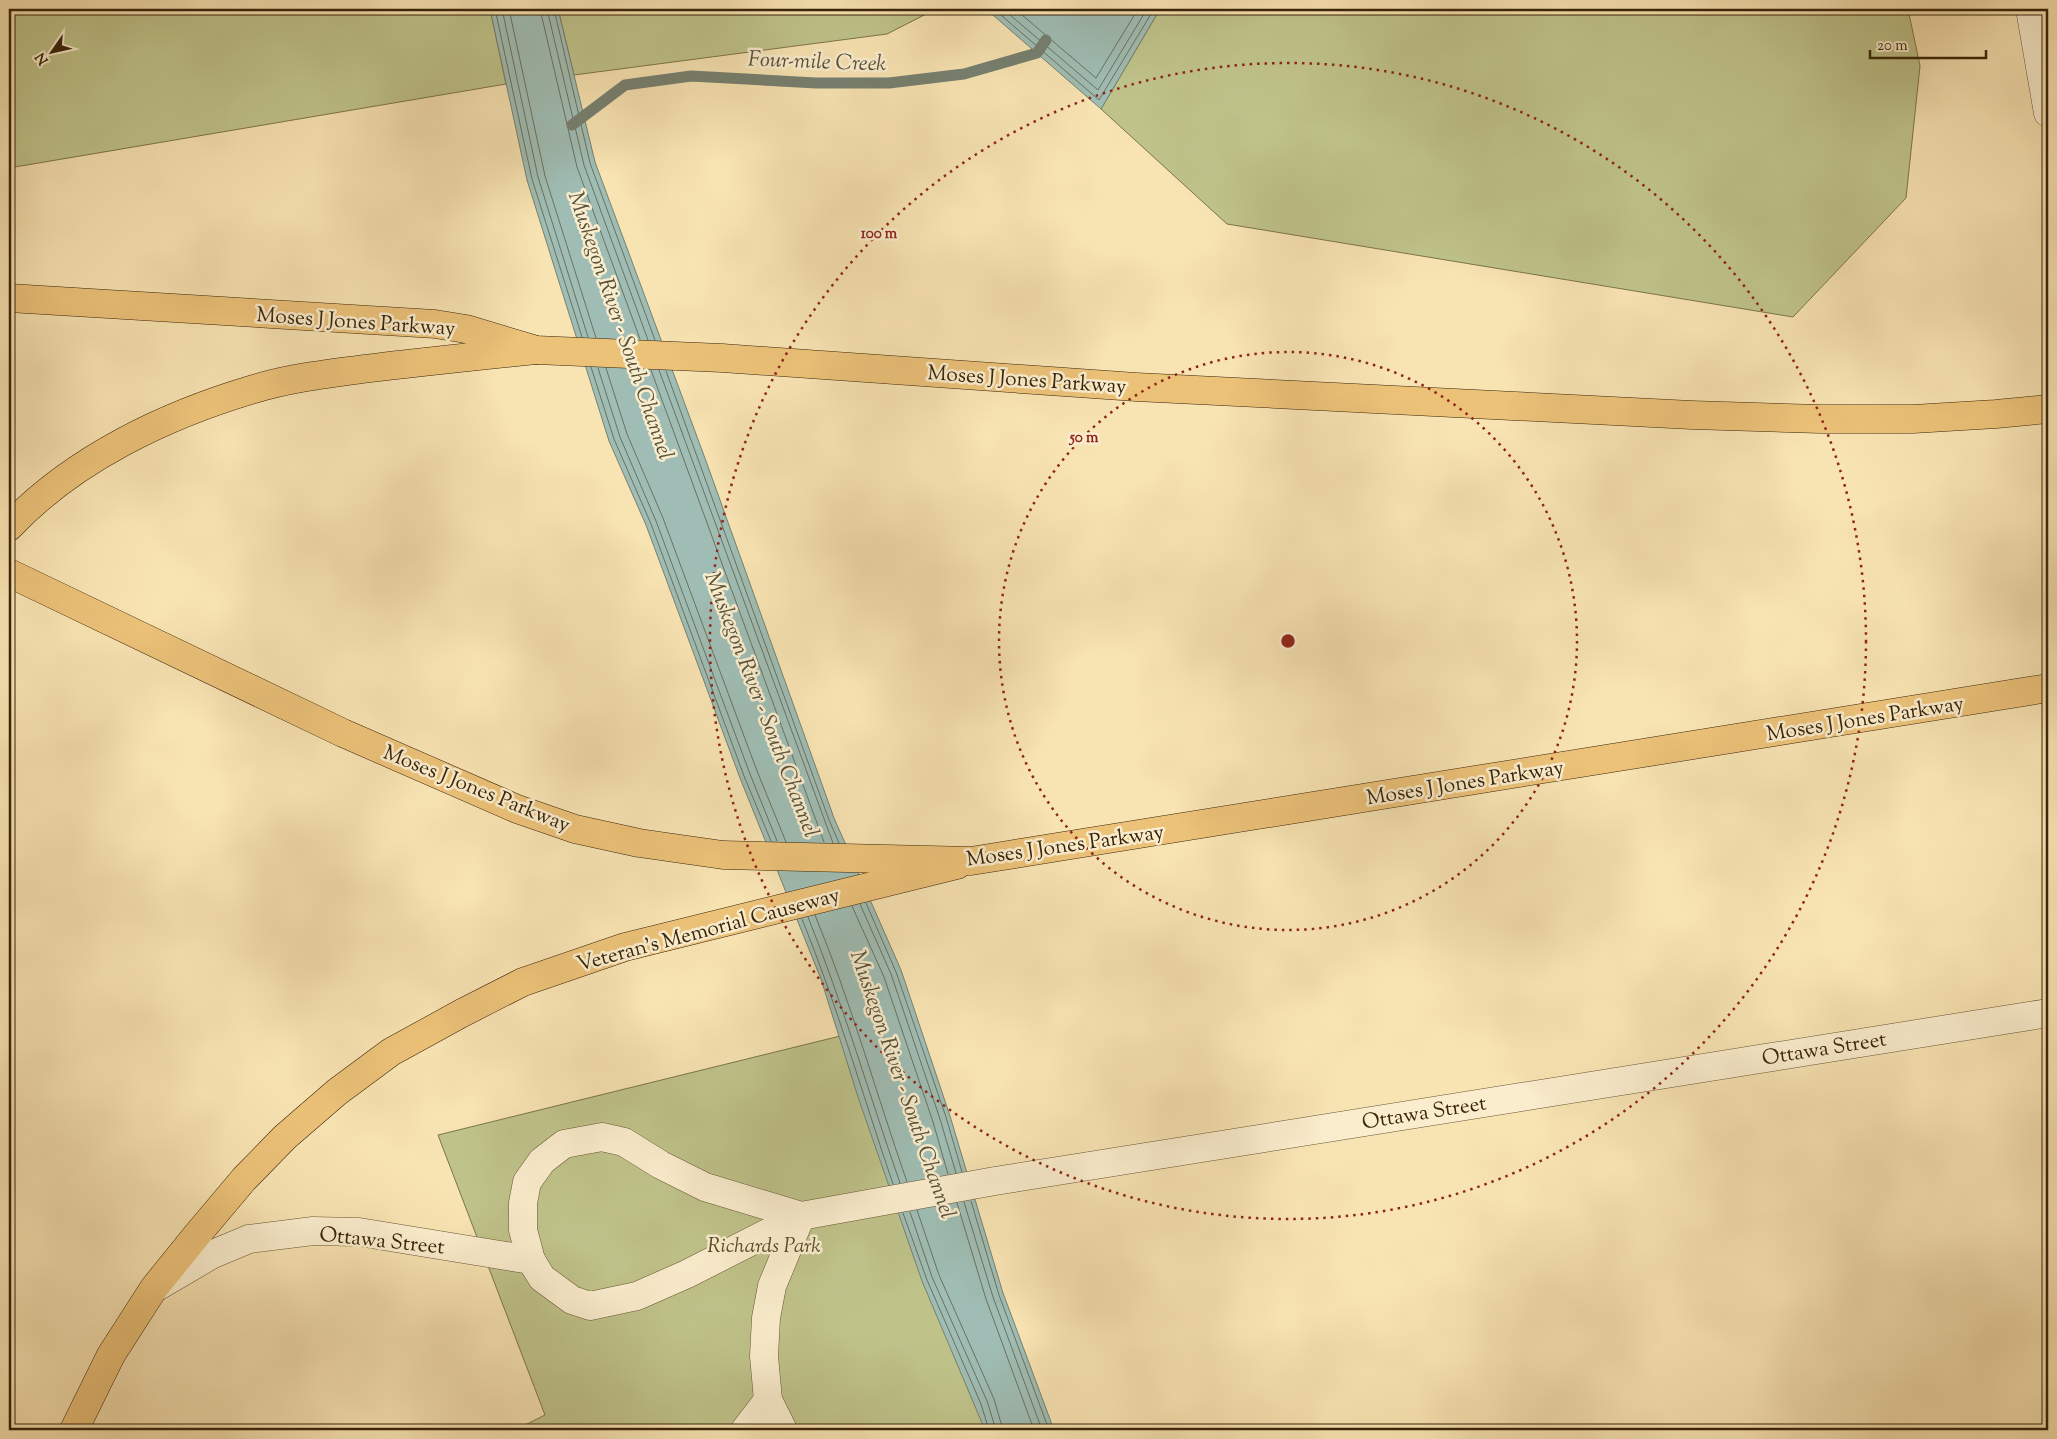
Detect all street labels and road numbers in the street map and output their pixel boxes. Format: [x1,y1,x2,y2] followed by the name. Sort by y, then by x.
[255,301,457,345] street label: Moses J Jones Parkway
[926,359,1128,403] street label: Moses J Jones Parkway
[1764,689,1967,750] street label: Moses J Jones Parkway
[378,739,575,841] street label: Moses J Jones Parkway
[1364,753,1567,814] street label: Moses J Jones Parkway
[964,818,1167,876] street label: Moses J Jones Parkway
[574,881,844,981] street label: Veteran's Memorial Causeway
[1760,1025,1889,1075] street label: Ottawa Street
[1360,1089,1489,1139] street label: Ottawa Street
[318,1220,446,1263] street label: Ottawa Street

